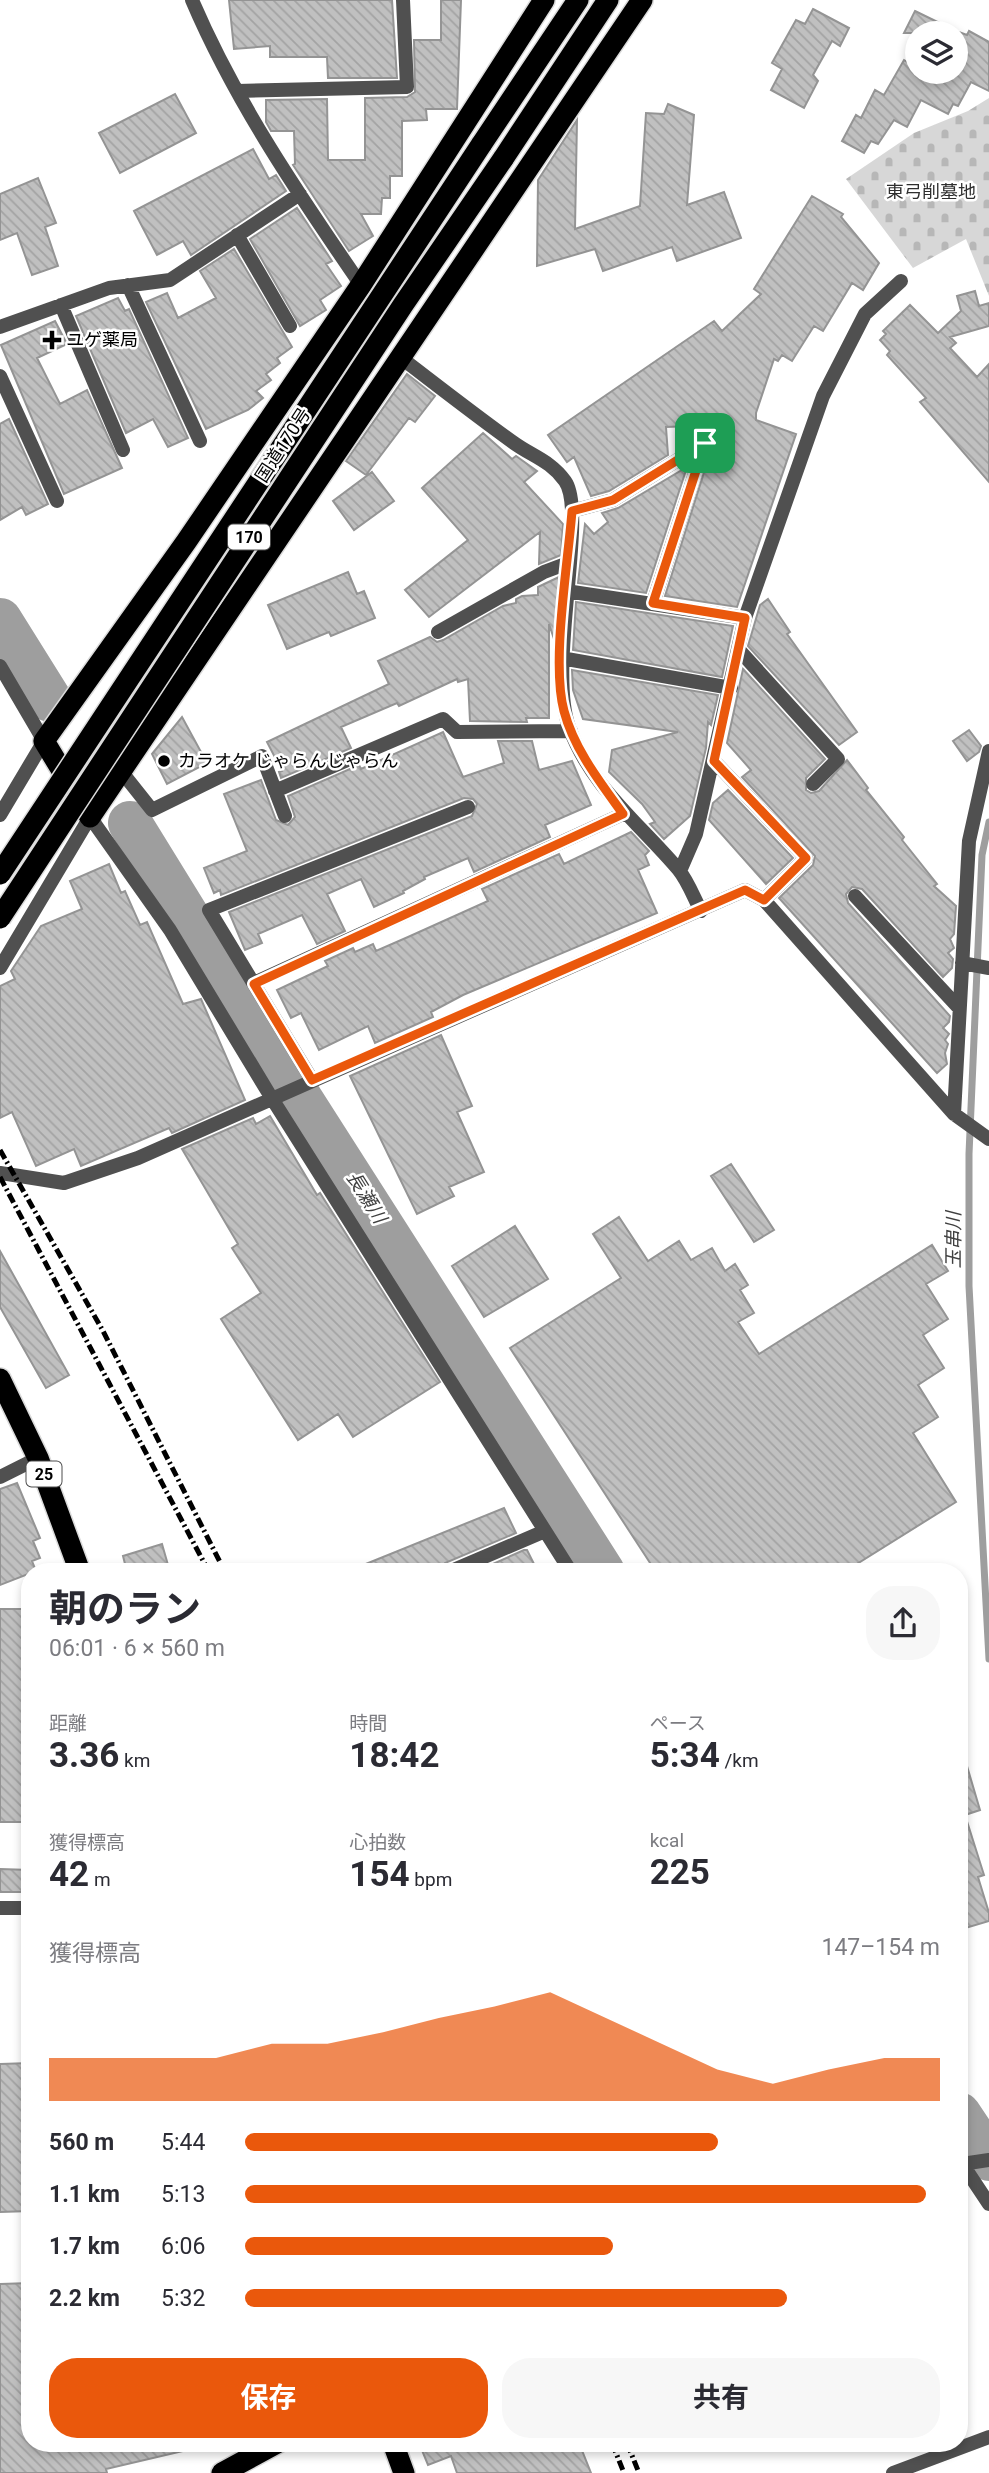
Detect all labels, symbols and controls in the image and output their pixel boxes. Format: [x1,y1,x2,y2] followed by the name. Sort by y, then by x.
[905,21,968,84] map controls
[905,21,968,84] button: layers
[886,181,976,202] park label: 東弓削墓地
[66,329,138,350] place label: ユゲ薬局
[44,332,60,348] marker: ユゲ薬局
[251,404,314,486] street label: 国道170号
[675,413,735,473] pin
[686,424,724,462] icon: arrive
[228,524,270,550] road number: 170
[178,750,398,771] place label: カラオケ じゃらんじゃらん
[156,753,172,769] marker: カラオケ じゃらんじゃらん
[342,1167,392,1229] water label: 長瀬川
[942,1210,965,1269] water label: 玉串川
[26,1462,61,1486] road number: 25
[866,1586,940,1660] button: share
[49,1587,201,1631] text: 朝のラン
[49,1635,225,1662] text: 06:01 · 6 × 560 m
[49,1712,87,1735] text: 距離
[349,1712,387,1735] text: 時間
[650,1712,706,1735] text: ペース
[49,1735,119,1776] text: 3.36
[349,1735,440,1776] text: 18:42
[650,1735,720,1776] text: 5:34
[119,1749,150,1772] text: km
[720,1749,759,1772] text: /km
[650,1829,684,1852] text: kcal
[49,1831,125,1854] text: 獲得標高
[349,1831,406,1854] text: 心拍数
[650,1852,710,1893] text: 225
[49,1854,89,1895] text: 42
[349,1854,410,1895] text: 154
[89,1868,111,1891] text: m
[410,1868,452,1891] text: bpm
[821,1934,940,1961] text: 147–154 m
[49,1940,141,1967] text: 獲得標高
[49,2129,114,2156] text: 560 m
[161,2129,205,2156] text: 5:44
[49,2181,120,2208] text: 1.1 km
[161,2181,205,2208] text: 5:13
[49,2233,120,2260] text: 1.7 km
[161,2233,205,2260] text: 6:06
[49,2285,120,2312] text: 2.2 km
[161,2285,205,2312] text: 5:32
[49,2358,488,2438] button: 保存
[502,2358,940,2438] button: 共有

